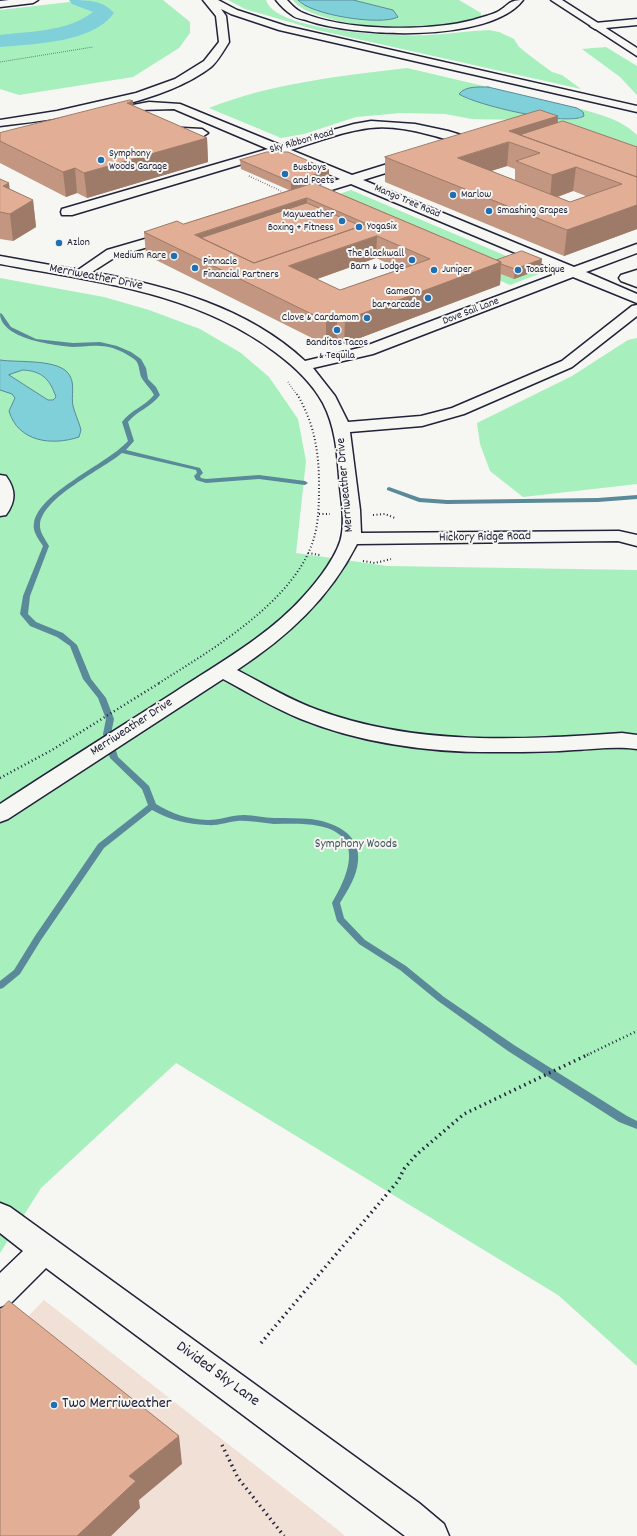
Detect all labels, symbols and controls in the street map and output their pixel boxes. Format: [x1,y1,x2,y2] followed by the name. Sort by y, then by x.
[268,127,336,157] street label: Sky Ribbon Road
[109,147,167,173] place label: Symphony Woods Garage
[96,155,106,165] marker: Symphony Woods Garage
[293,161,334,187] place label: Busboys and Poets
[280,169,290,179] marker: Busboys and Poets
[372,182,442,222] street label: Mango Tree Road
[461,188,491,202] place label: Marlow
[448,190,458,200] marker: Marlow
[497,204,568,218] place label: Smashing Grapes
[484,206,494,216] marker: Smashing Grapes
[268,208,334,234] place label: Mayweather Boxing + Fitness
[337,216,347,226] marker: Mayweather Boxing + Fitness
[367,220,397,234] place label: YogaSix
[354,222,364,232] marker: YogaSix
[67,236,90,250] place label: Azlon
[54,238,64,248] marker: Azlon
[348,247,404,273] place label: The Blackwall Barn & Lodge
[113,249,166,263] place label: Medium Rare
[169,251,179,261] marker: Medium Rare
[203,255,279,281] place label: Pinnacle Financial Partners
[407,255,417,265] marker: The Blackwall Barn & Lodge
[48,261,144,295] street label: Merriweather Drive
[190,263,200,273] marker: Pinnacle Financial Partners
[442,263,472,277] place label: Juniper
[526,263,565,277] place label: Toastique
[429,265,439,275] marker: Juniper
[513,265,523,275] marker: Toastique
[372,285,420,311] place label: GameOn bar+arcade
[423,293,433,303] marker: GameOn bar+arcade
[441,295,501,329] street label: Dove Sail Lane
[282,311,359,325] place label: Clove & Cardamom
[362,313,372,323] marker: Clove & Cardamom
[332,325,342,335] marker: Banditos Tacos & Tequila
[306,336,368,362] place label: Banditos Tacos & Tequila
[334,437,358,533] street label: Merriweather Drive
[439,529,531,547] street label: Hickory Ridge Road
[88,696,176,760] street label: Merriweather Drive
[315,837,397,853] park label: Symphony Woods
[171,1338,263,1412] street label: Divided Sky Lane
[62,1395,172,1415] place label: Two Merriweather
[49,1400,59,1410] marker: Two Merriweather

